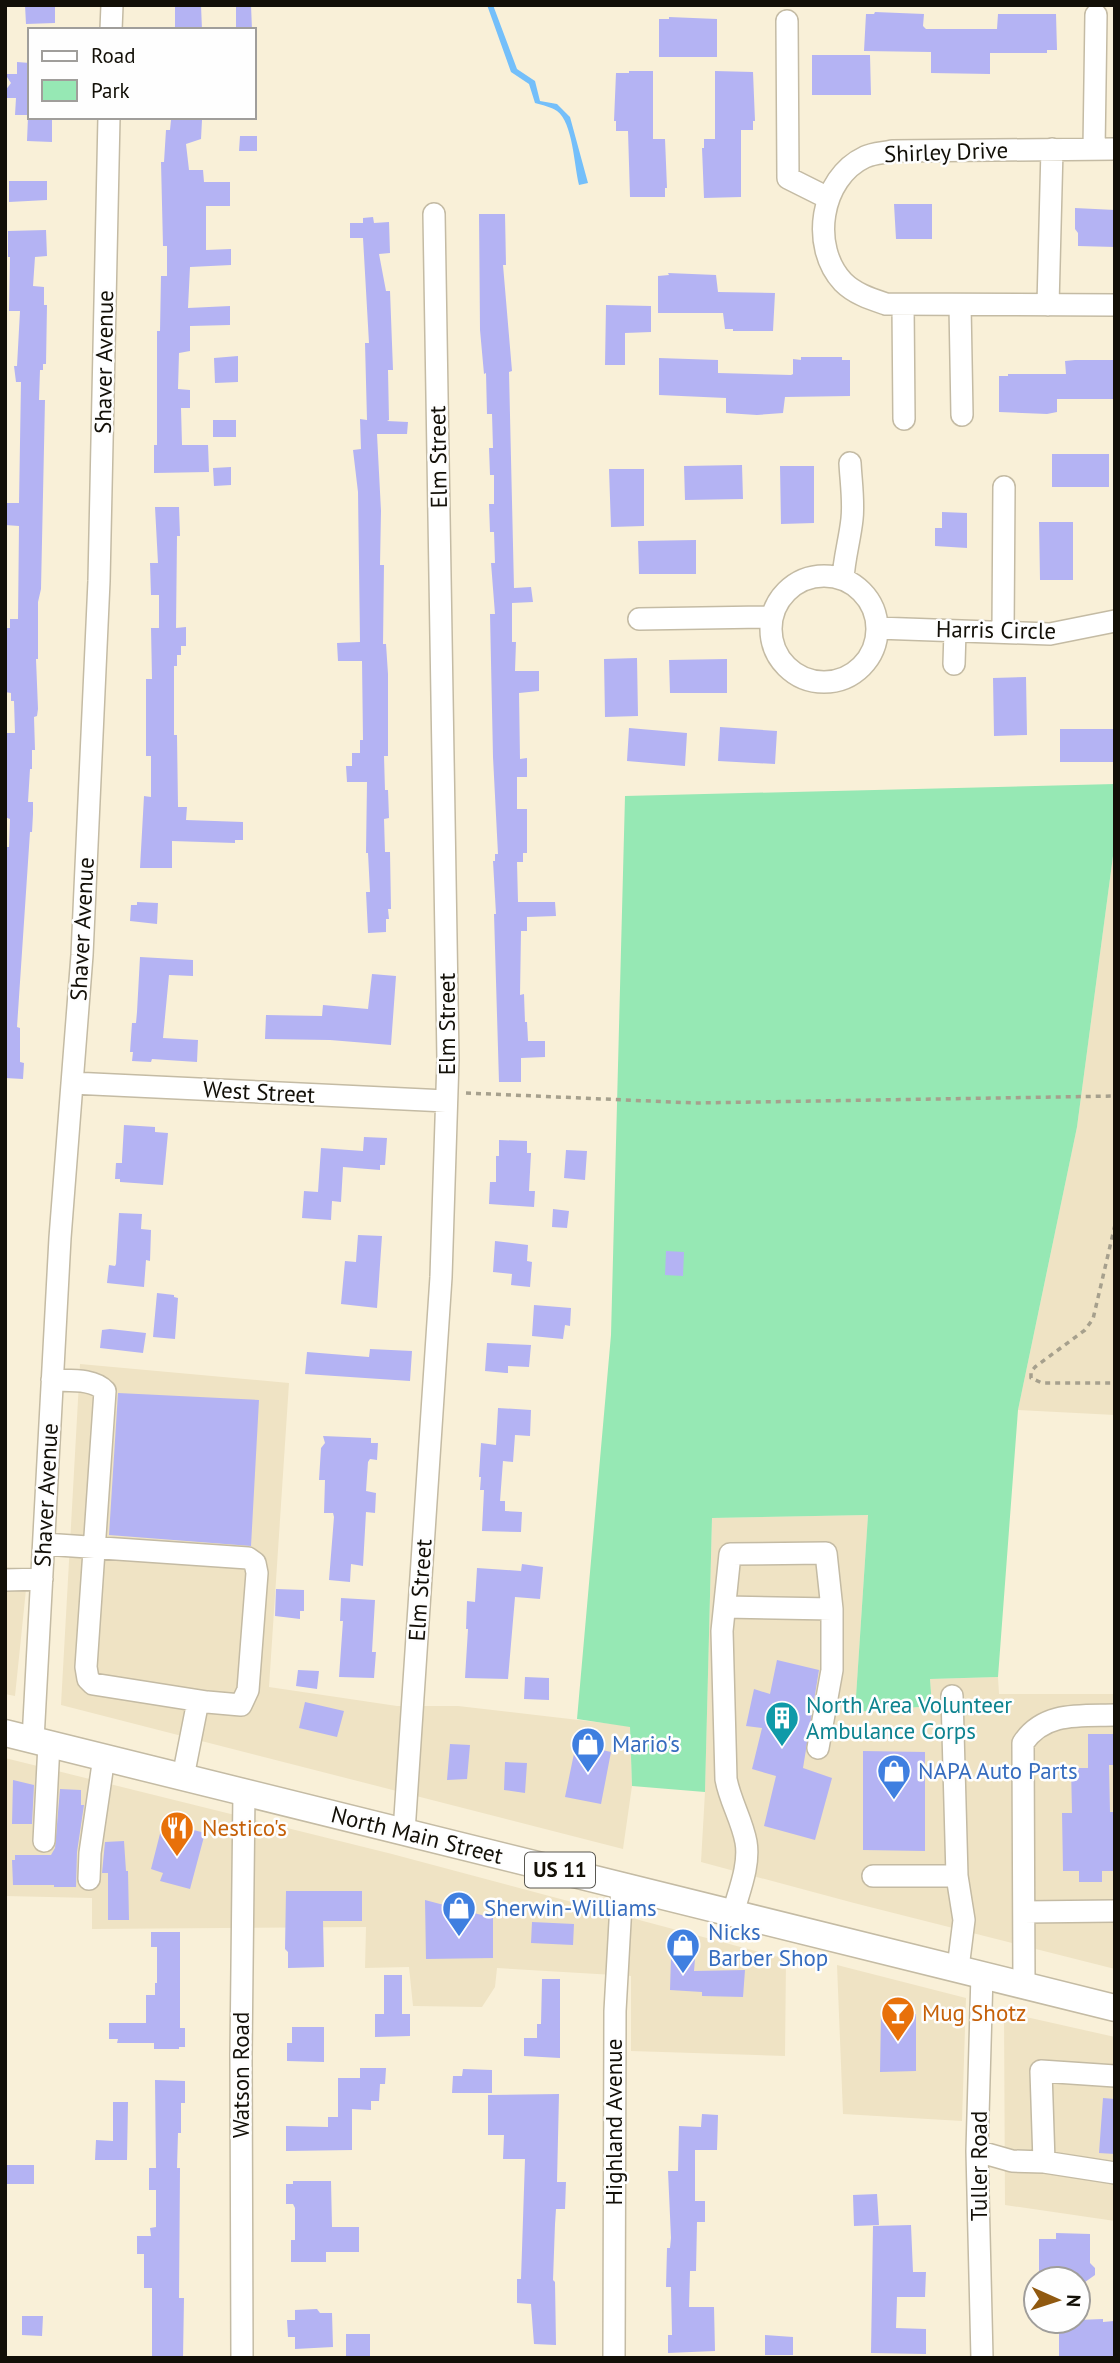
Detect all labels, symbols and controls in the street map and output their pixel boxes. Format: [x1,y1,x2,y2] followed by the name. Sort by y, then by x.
[28,28,256,119] legend
[91,42,135,69] text: Road
[91,77,130,104] text: Park
[883,135,1009,168] street label: Shirley Drive
[88,290,119,434] street label: Shaver Avenue
[422,405,453,509] street label: Elm Street
[936,614,1056,645] street label: Harris Circle
[63,856,100,1002] street label: Shaver Avenue
[432,972,461,1075] street label: Elm Street
[202,1074,316,1109] street label: West Street
[27,1422,64,1568] street label: Shaver Avenue
[401,1538,438,1642] street label: Elm Street
[806,1690,1012,1745] place label: North Area Volunteer Ambulance Corps
[763,1699,801,1748] building icon: North Area Volunteer Ambulance Corps
[569,1725,607,1774] shop icon: Mario's
[612,1729,680,1758] place label: Mario's
[875,1752,913,1801] shop icon: NAPA Auto Parts
[918,1756,1078,1785] place label: NAPA Auto Parts
[328,1799,506,1870] street label: North Main Street
[158,1809,196,1858] restaurant icon: Nestico's
[202,1813,287,1842] place label: Nestico's
[525,1853,595,1888] road number: US 11
[440,1889,478,1938] shop icon: Sherwin-Williams
[484,1893,657,1922] place label: Sherwin-Williams
[708,1917,828,1972] place label: Nicks Barber Shop
[664,1926,702,1975] shop icon: Nicks Barber Shop
[879,1994,917,2043] bar icon: Mug Shotz
[922,1998,1026,2027] place label: Mug Shotz
[226,2012,255,2138] street label: Watson Road
[599,2039,628,2205] street label: Highland Avenue
[964,2111,993,2221] street label: Tuller Road
[1022,2265,1092,2335] north arrow
[1062,2294,1086,2308] text: N

